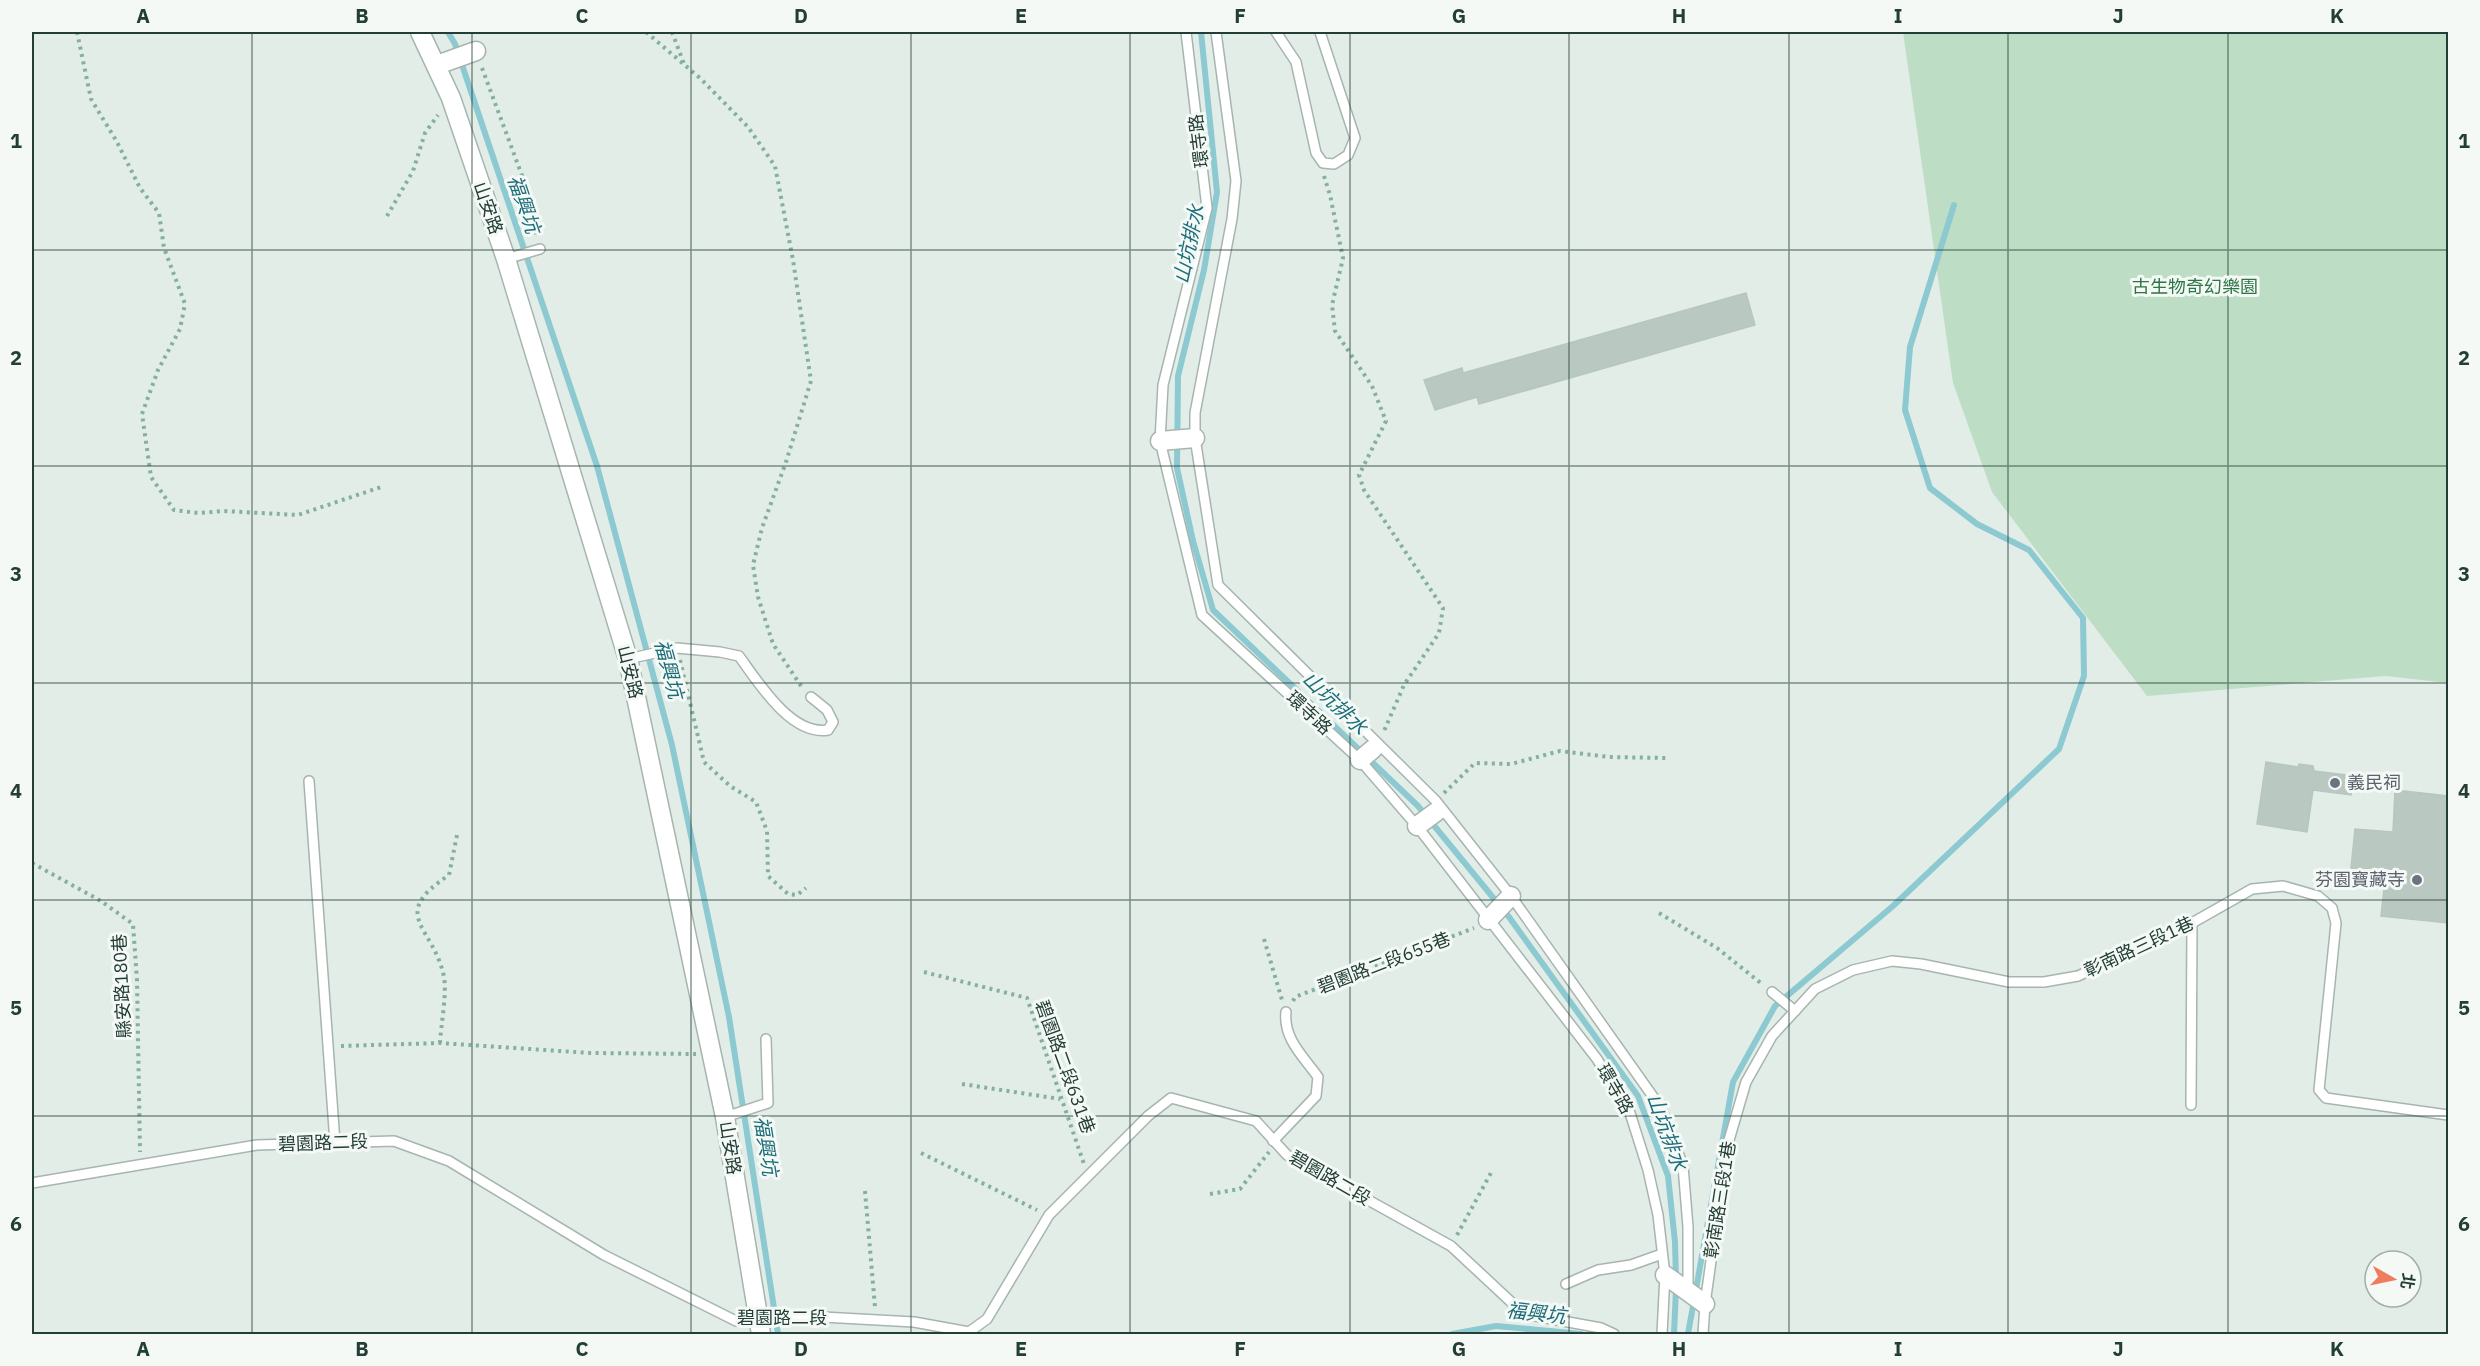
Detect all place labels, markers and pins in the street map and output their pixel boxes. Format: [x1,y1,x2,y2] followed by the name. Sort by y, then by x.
[2347,771,2401,794] place label: 義民祠
[2328,776,2342,790] marker: 義民祠
[2315,868,2405,891] place label: 芬園寶藏寺
[2410,873,2424,887] marker: 芬園寶藏寺

